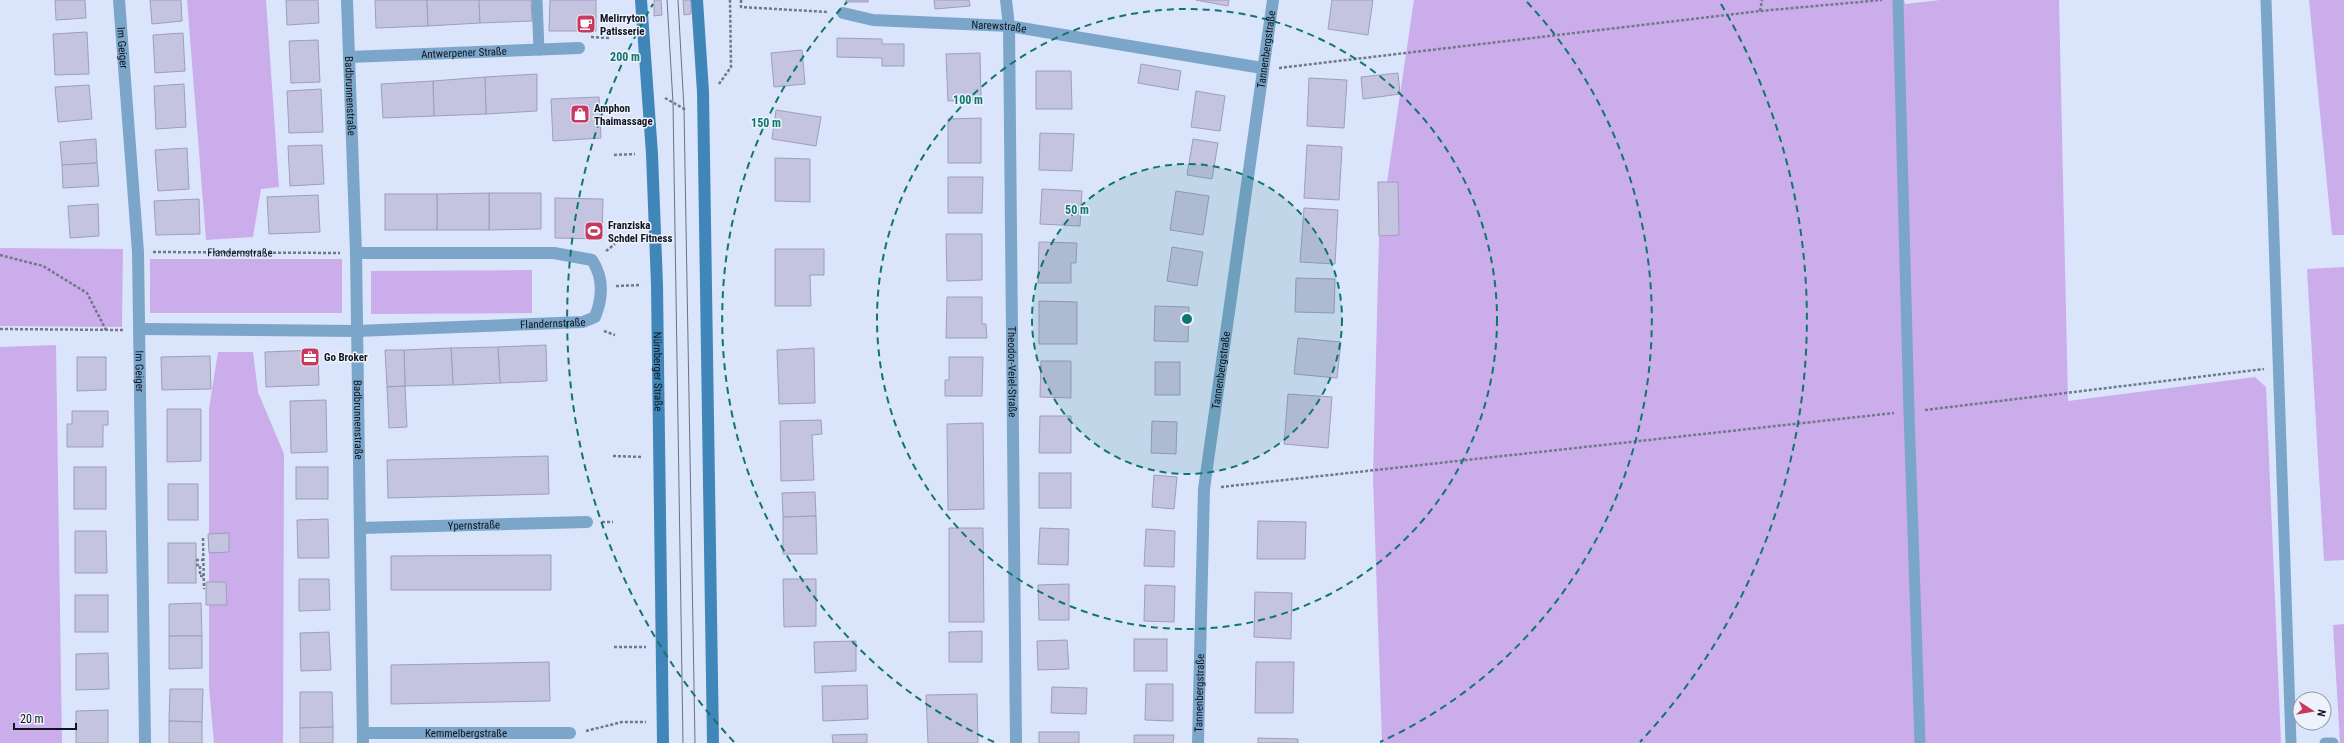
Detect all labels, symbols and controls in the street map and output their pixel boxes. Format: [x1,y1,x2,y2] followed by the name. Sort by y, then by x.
[1255,10,1278,89] street label: Tannenbergstraße
[600,12,646,38] place label: Melirryton Patisserie
[575,13,597,35] cafe icon: Melirryton Patisserie
[971,18,1027,36] street label: Narewstraße
[114,27,130,70] street label: Im Geiger
[421,45,507,61] street label: Antwerpener Straße
[610,50,640,64] text: 200 m
[342,56,358,136] street label: Badbrunnenstraße
[953,93,983,107] text: 100 m
[594,102,653,128] place label: Amphon Thaimassage
[569,103,591,125] shop icon: Amphon Thaimassage
[751,116,781,130] text: 150 m
[1065,203,1089,217] text: 50 m
[608,219,672,245] place label: Franziska Schdel Fitness
[583,220,605,242] sports icon: Franziska Schdel Fitness
[207,246,273,260] street label: Flandernstraße
[1180,312,1194,326] centre of rings
[520,316,586,331] street label: Flandernstraße
[1005,326,1019,417] street label: Theodor-Veiel-Straße
[1209,331,1233,410] street label: Tannenbergstraße
[651,332,665,411] street label: Nürnberger Straße
[299,346,321,368] office icon: Go Broker
[132,350,146,393] street label: Im Geiger
[324,351,368,364] place label: Go Broker
[351,380,365,460] street label: Badbrunnenstraße
[448,518,500,533] street label: Ypernstraße
[1192,654,1207,732] street label: Tannenbergstraße
[2292,691,2332,731] north arrow
[14,705,76,731] scale bar
[2314,708,2328,718] text: N
[20,712,44,726] text: 20 m
[425,727,507,740] street label: Kemmelbergstraße

